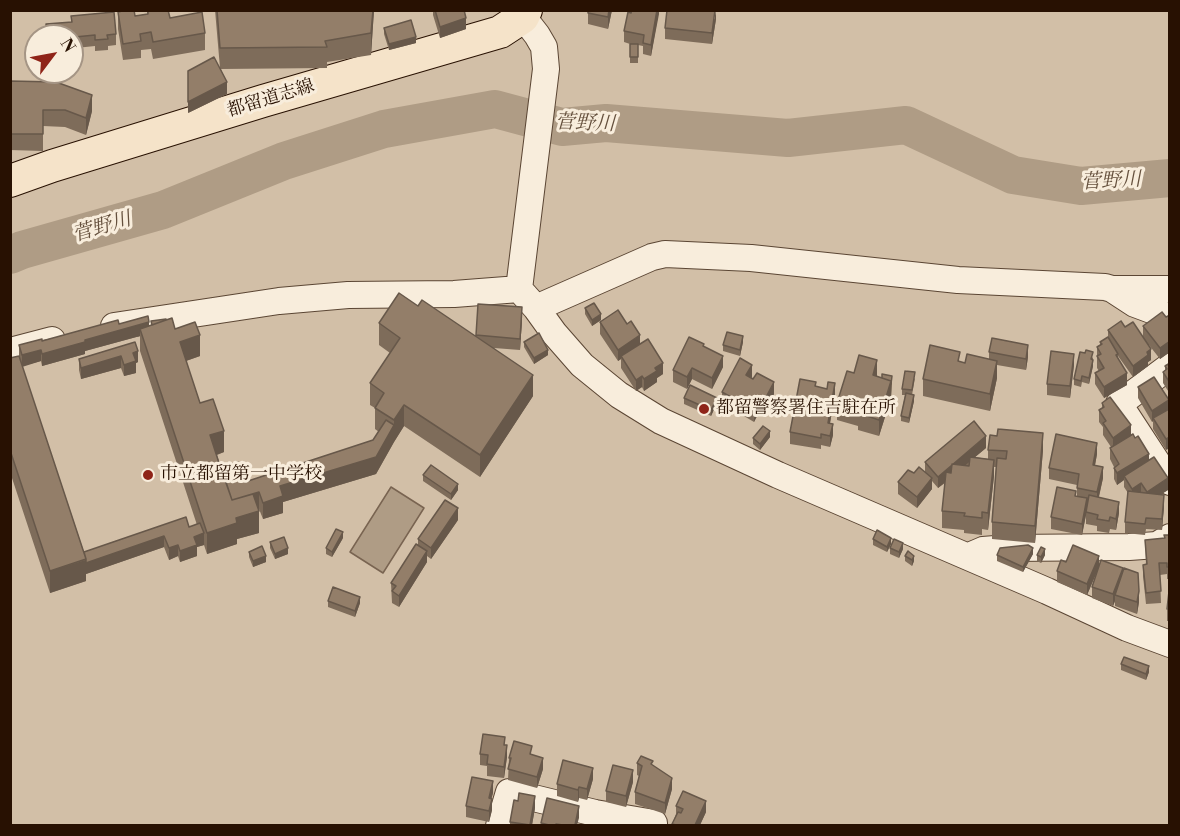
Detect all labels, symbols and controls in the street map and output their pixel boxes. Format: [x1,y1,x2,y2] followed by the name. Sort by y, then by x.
[24,24,84,84] north arrow
[56,35,79,56] text: N
[225,76,317,122] street label: 都留道志線
[555,111,615,137] water label: 菅野川
[1080,168,1142,196] water label: 菅野川
[70,208,134,248] water label: 菅野川
[716,398,896,420] place label: 都留警察署住吉駐在所
[697,402,711,416] marker: 都留警察署住吉駐在所
[160,464,322,486] place label: 市立都留第一中学校
[141,468,155,482] marker: 市立都留第一中学校

